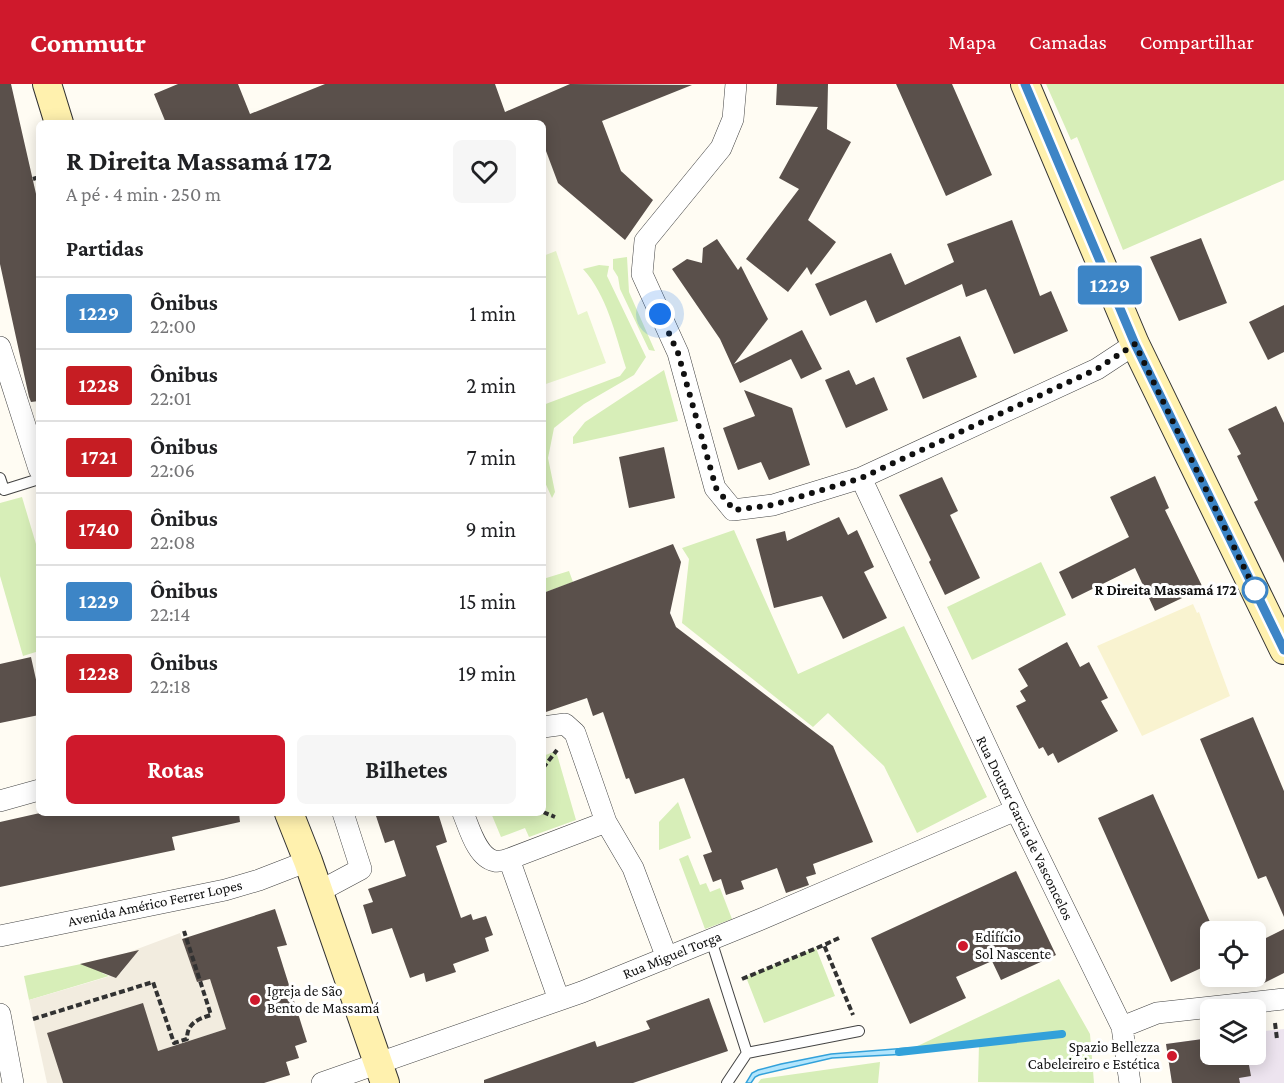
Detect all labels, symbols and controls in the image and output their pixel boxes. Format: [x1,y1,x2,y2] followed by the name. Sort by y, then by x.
[30,27,146,58] text: Commutr
[948,30,996,54] text: Mapa
[1029,30,1107,54] text: Camadas
[1140,30,1254,54] text: Compartilhar
[453,140,516,203] button: heart
[66,145,332,176] text: R Direita Massamá 172
[66,183,221,205] text: A pé · 4 min · 250 m
[66,236,143,261] text: Partidas
[1068,266,1152,304] line badge: 1229
[1090,273,1130,297] text: 1229
[150,290,218,315] text: Ônibus
[645,299,675,329] your location
[79,301,119,325] text: 1229
[469,301,516,326] text: 1 min
[150,315,196,337] text: 22:00
[150,362,218,387] text: Ônibus
[78,373,120,397] text: 1228
[466,373,516,398] text: 2 min
[150,387,191,409] text: 22:01
[150,434,218,459] text: Ônibus
[81,445,117,469] text: 1721
[466,445,516,470] text: 7 min
[150,459,195,481] text: 22:06
[150,506,218,531] text: Ônibus
[78,517,120,541] text: 1740
[465,517,516,542] text: 9 min
[150,531,196,553] text: 22:08
[1242,577,1268,603] marker: R Direita Massamá 172
[150,578,218,603] text: Ônibus
[1094,582,1237,598] place label: R Direita Massamá 172
[79,589,119,613] text: 1229
[459,589,516,614] text: 15 min
[150,603,190,625] text: 22:14
[150,650,218,675] text: Ônibus
[78,661,120,685] text: 1228
[458,661,516,686] text: 19 min
[150,675,191,697] text: 22:18
[973,733,1077,923] street label: Rua Doutor Garcia de Vasconcelos
[66,735,285,804] button: Rotas
[297,735,516,804] button: Bilhetes
[66,877,244,930] street label: Avenida Américo Ferrer Lopes
[1200,921,1266,1065] map controls
[1200,921,1266,987] button: locate
[620,928,724,983] street label: Rua Miguel Torga
[975,929,1051,962] place label: Edifício Sol Nascente
[956,939,970,953] marker: Edifício Sol Nascente
[267,983,379,1016] place label: Igreja de São Bento de Massamá
[248,993,262,1007] marker: Igreja de São Bento de Massamá
[1200,999,1266,1065] button: layers
[1028,1039,1160,1072] place label: Spazio Bellezza Cabeleireiro e Estética
[1165,1049,1179,1063] marker: Spazio Bellezza Cabeleireiro e Estética

